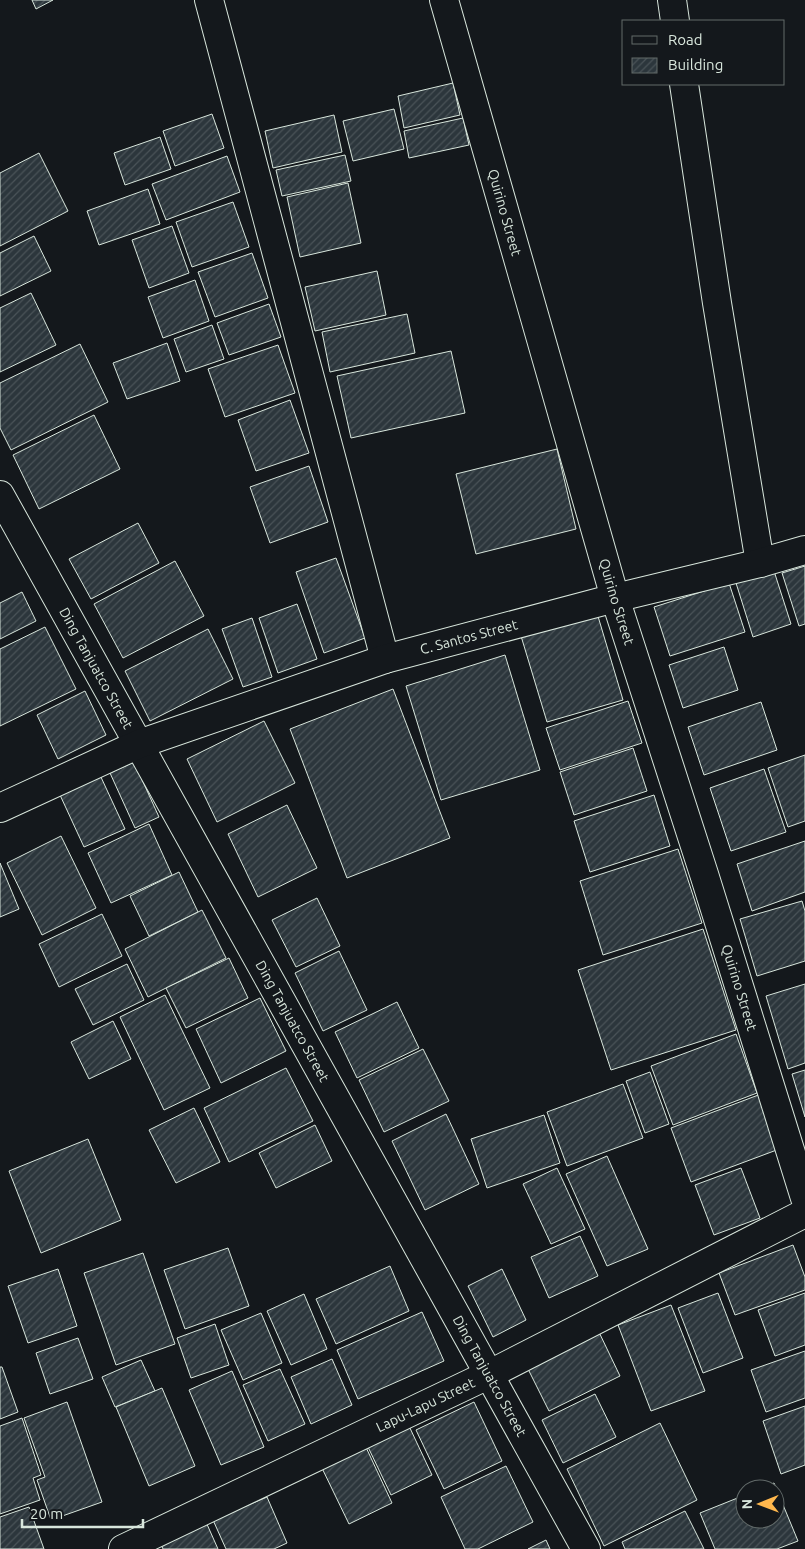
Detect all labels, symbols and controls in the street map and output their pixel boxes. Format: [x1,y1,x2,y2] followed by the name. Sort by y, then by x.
[622,20,785,85] legend
[668,31,703,48] text: Road
[668,56,723,73] text: Building
[485,167,525,258] street label: Quirino Street
[596,557,638,647] street label: Quirino Street
[56,605,137,732] street label: Ding Tanjuatco Street
[418,616,520,657] street label: C. Santos Street
[718,943,761,1033] street label: Quirino Street
[252,958,333,1085] street label: Ding Tanjuatco Street
[450,1313,530,1440] street label: Ding Tanjuatco Street
[373,1374,478,1435] street label: Lapu-Lapu Street
[735,1479,785,1529] north arrow
[22,1496,144,1528] scale bar
[739,1499,755,1510] text: N
[30,1505,63,1522] text: 20 m

